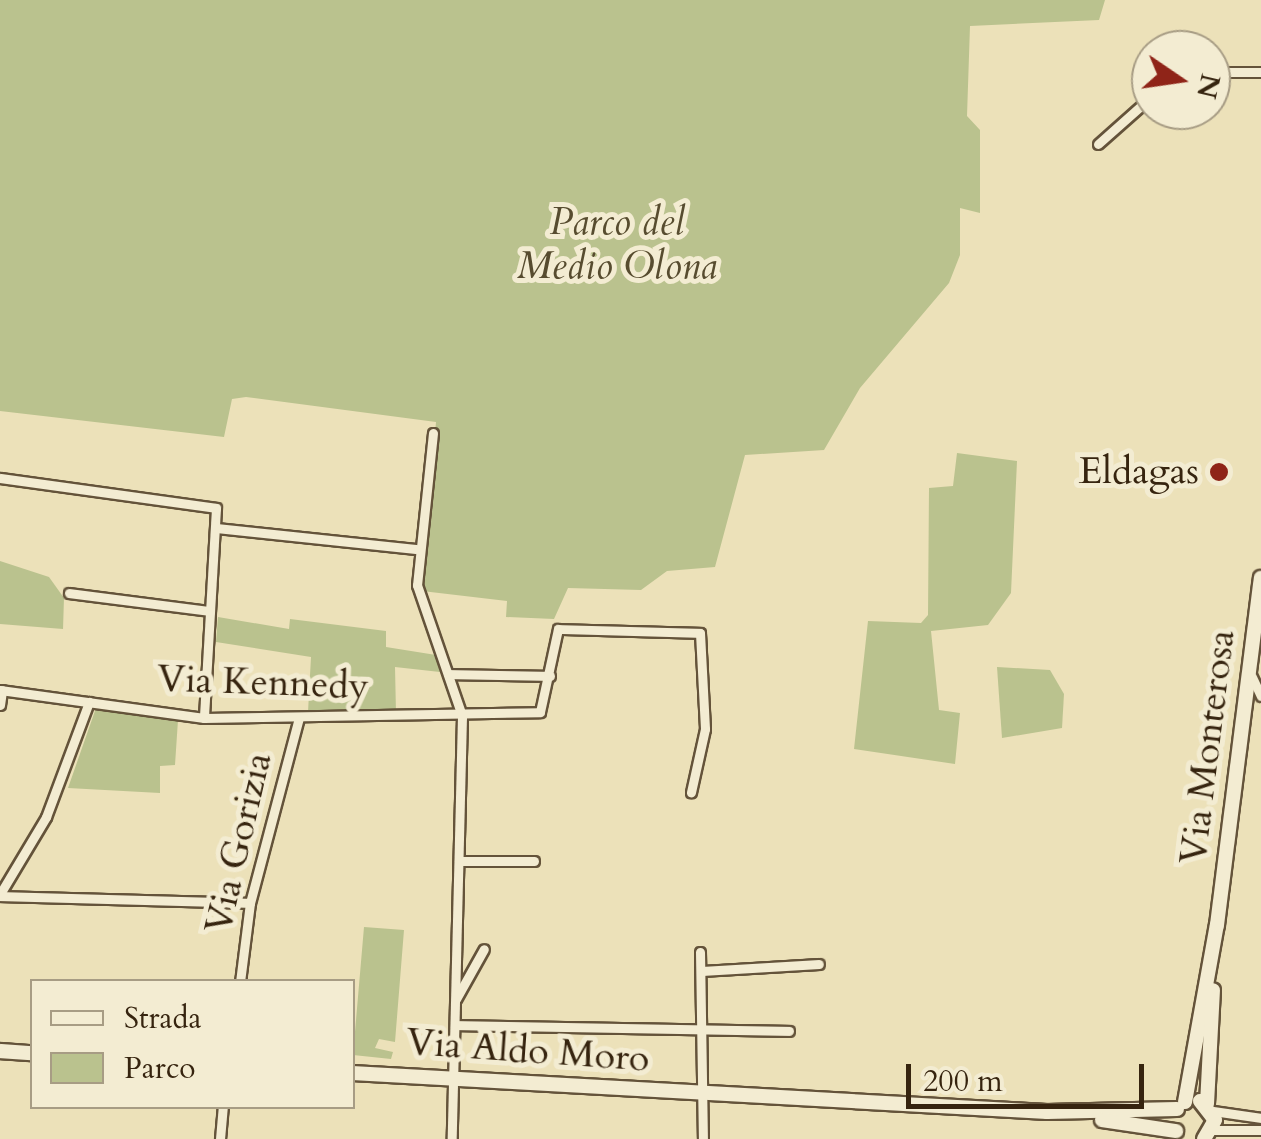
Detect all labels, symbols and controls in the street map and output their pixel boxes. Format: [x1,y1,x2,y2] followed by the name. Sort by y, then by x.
[1131,30,1231,130] north arrow
[1187,70,1230,102] text: N
[517,200,717,290] park label: Parco del Medio Olona
[1079,449,1199,495] place label: Eldagas
[1208,461,1230,483] marker: Eldagas
[1171,627,1245,867] street label: Via Monterosa
[157,657,369,709] street label: Via Kennedy
[196,748,282,938] street label: Via Gorizia
[30,979,355,1109] legend
[124,998,201,1039] text: Strada
[405,1020,651,1082] street label: Via Aldo Moro
[911,1044,1148,1106] scale bar
[124,1048,196,1089] text: Parco
[923,1061,1003,1102] text: 200 m

